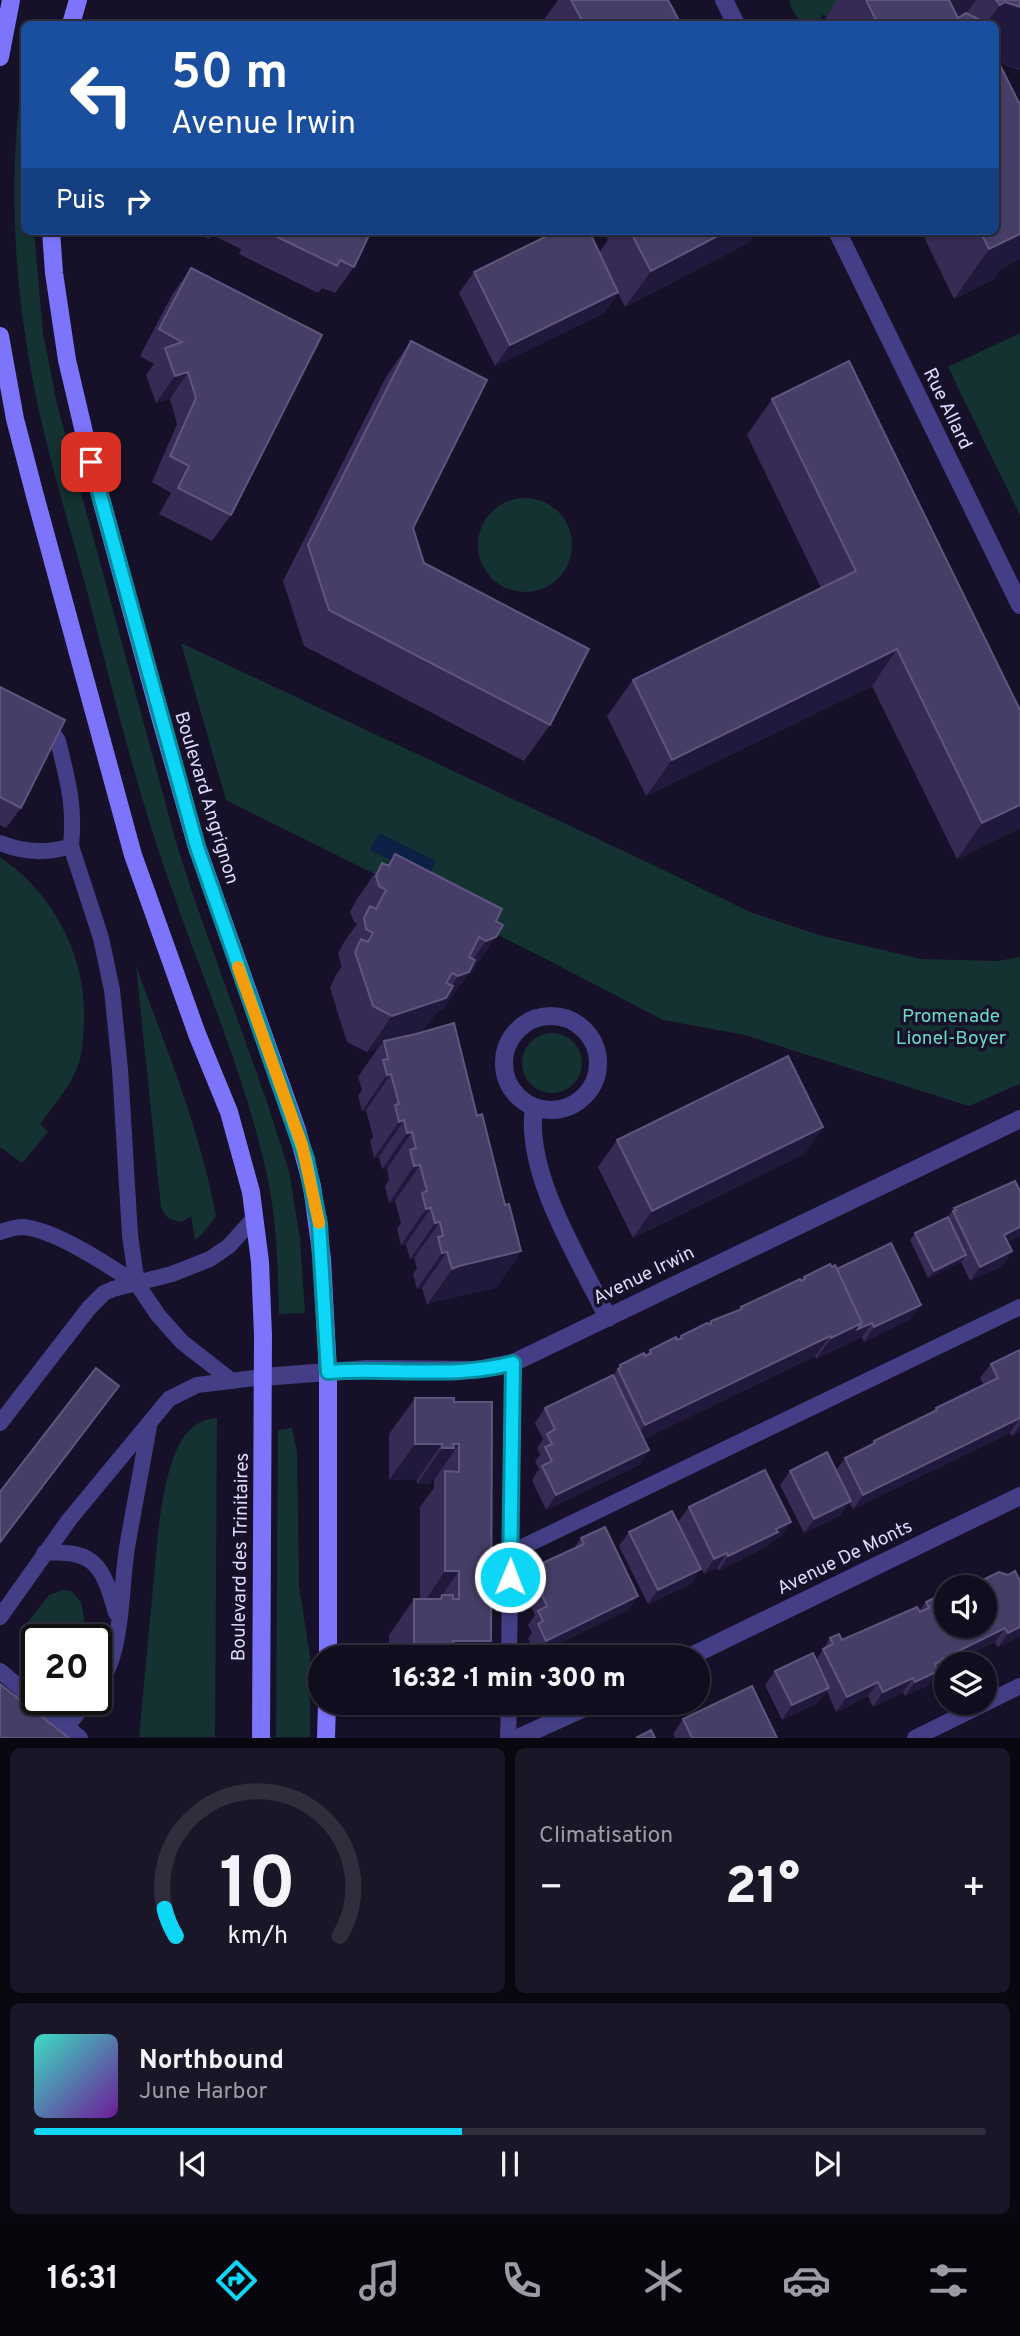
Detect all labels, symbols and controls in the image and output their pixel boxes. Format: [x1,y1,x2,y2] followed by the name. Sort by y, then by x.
[171,44,288,106] text: 50 m
[56,49,147,140] icon: left
[171,105,356,145] text: Avenue Irwin
[119,182,157,220] icon: right
[56,185,105,218] text: Puis
[917,364,977,454] street label: Rue Allard
[61,432,121,492] pin
[72,443,110,481] icon: arrive
[168,709,244,887] street label: Boulevard Angrignon
[896,1005,1007,1051] park label: Promenade Lionel-Boyer
[589,1241,699,1311] street label: Avenue Irwin
[227,1453,255,1661] street label: Boulevard des Trinitaires
[773,1515,917,1601] street label: Avenue De Monts
[473,1540,547,1614] position arrow
[934,1575,997,1715] map controls
[934,1575,997,1638] button: sound
[21,1624,112,1715] speed limit sign: 20
[934,1652,997,1715] button: layers
[392,1663,626,1696] text: 16:32 · 1 min · 300 m
[539,1822,673,1851] text: Climatisation
[219,1843,296,1935] text: 10
[725,1856,800,1922] text: 21°
[539,1865,564,1914] text: −
[961,1865,986,1914] text: +
[227,1921,288,1953] text: km/h
[139,2045,284,2078] text: Northbound
[139,2078,267,2107] text: June Harbor
[174,2145,212,2183] icon: previous
[491,2145,529,2183] icon: pause
[808,2145,846,2183] icon: next
[212,2256,261,2305] icon: directions
[355,2256,404,2305] icon: music
[497,2256,546,2305] icon: phone
[639,2256,688,2305] icon: climate
[782,2256,831,2305] icon: car
[924,2256,973,2305] icon: filters
[47,2260,119,2300] text: 16:31

